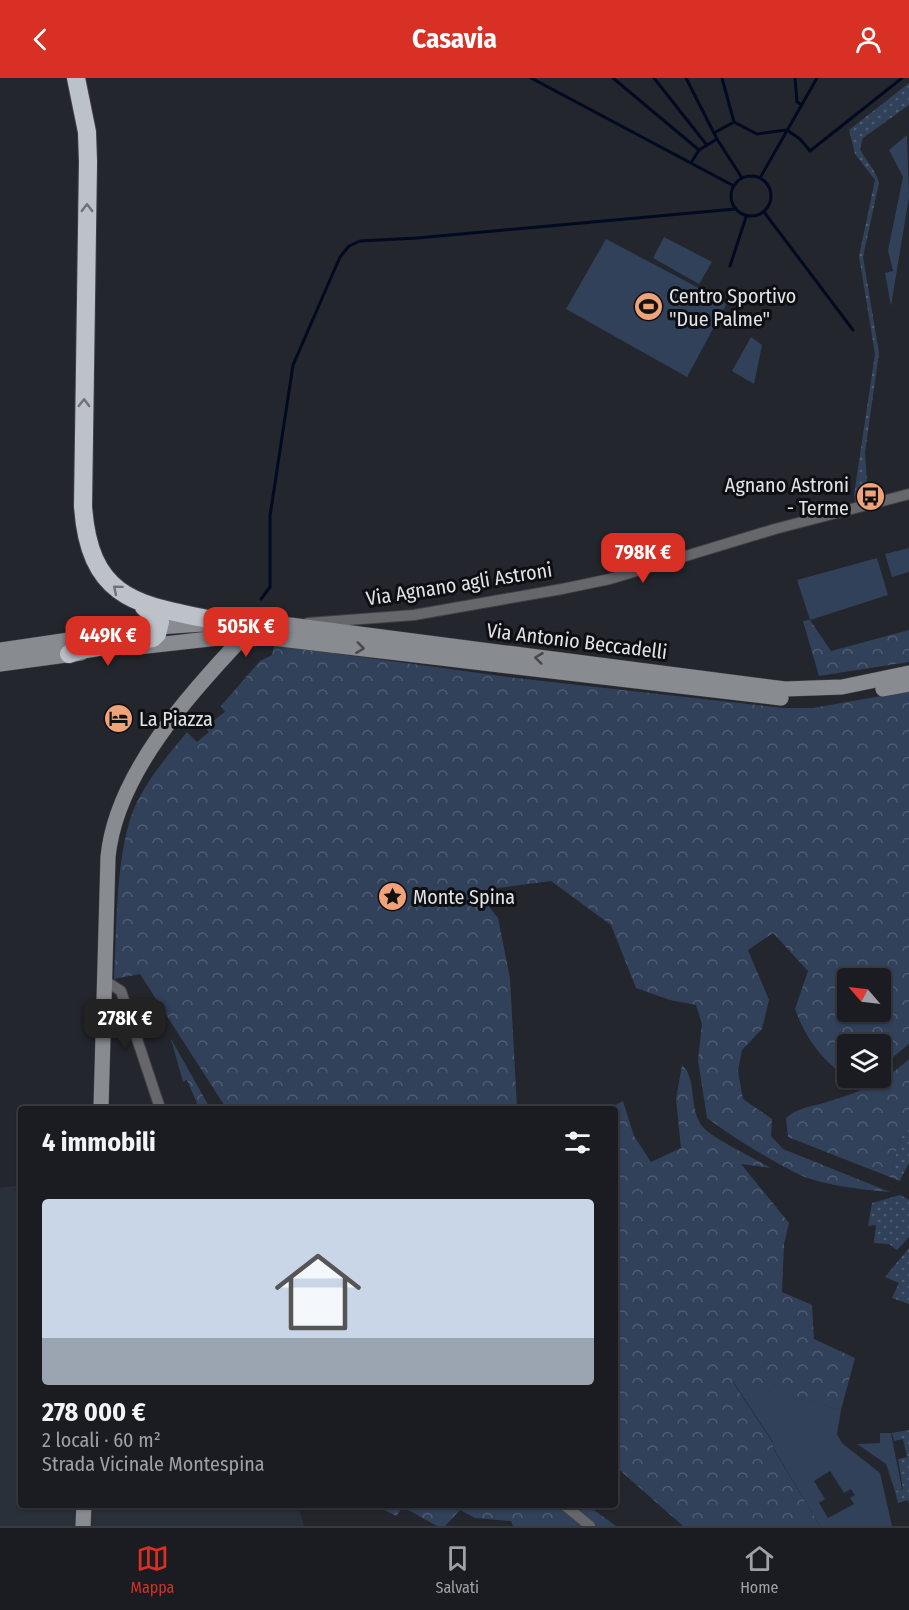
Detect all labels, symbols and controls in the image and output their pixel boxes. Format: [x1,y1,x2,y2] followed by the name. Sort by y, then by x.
[24,23,57,56] icon: back
[412,23,497,55] text: Casavia
[852,23,885,56] icon: person
[81,204,93,213] one-way arrow
[669,284,796,331] place label: Centro Sportivo "Due Palme"
[632,291,664,323] sports icon: Centro Sportivo "Due Palme"
[78,399,90,408] one-way arrow
[725,473,849,520] place label: Agnano Astroni - Terme
[854,481,886,513] bus stop icon: Agnano Astroni - Terme
[594,533,692,584] pin: 798K €
[615,540,671,564] text: 798K €
[364,557,554,611] street label: Via Agnano agli Astroni
[113,585,124,596] one-way arrow
[197,607,295,658] pin: 505K €
[217,614,275,638] text: 505K €
[59,616,157,667] pin: 449K €
[485,618,669,664] street label: Via Antonio Beccadelli
[79,623,137,647] text: 449K €
[355,642,364,654] one-way arrow
[535,652,544,664] one-way arrow
[102,703,134,735] hotel icon: La Piazza
[139,707,213,731] place label: La Piazza
[376,881,408,913] place icon: Monte Spina
[413,885,515,909] place label: Monte Spina
[837,968,891,1022] north arrow
[837,968,891,1088] map controls
[76,999,174,1050] pin: 278K €
[98,1006,152,1030] text: 278K €
[837,1034,891,1088] button: layers
[561,1126,594,1159] icon: filters
[42,1127,156,1158] text: 4 immobili
[264,1238,372,1346] icon: home
[42,1397,146,1428] text: 278 000 €
[42,1428,161,1452] text: 2 locali · 60 m²
[42,1452,265,1476] text: Strada Vicinale Montespina
[131,1542,174,1597] tab: Mappa
[435,1542,479,1597] tab: Salvati
[740,1542,778,1597] tab: Home

